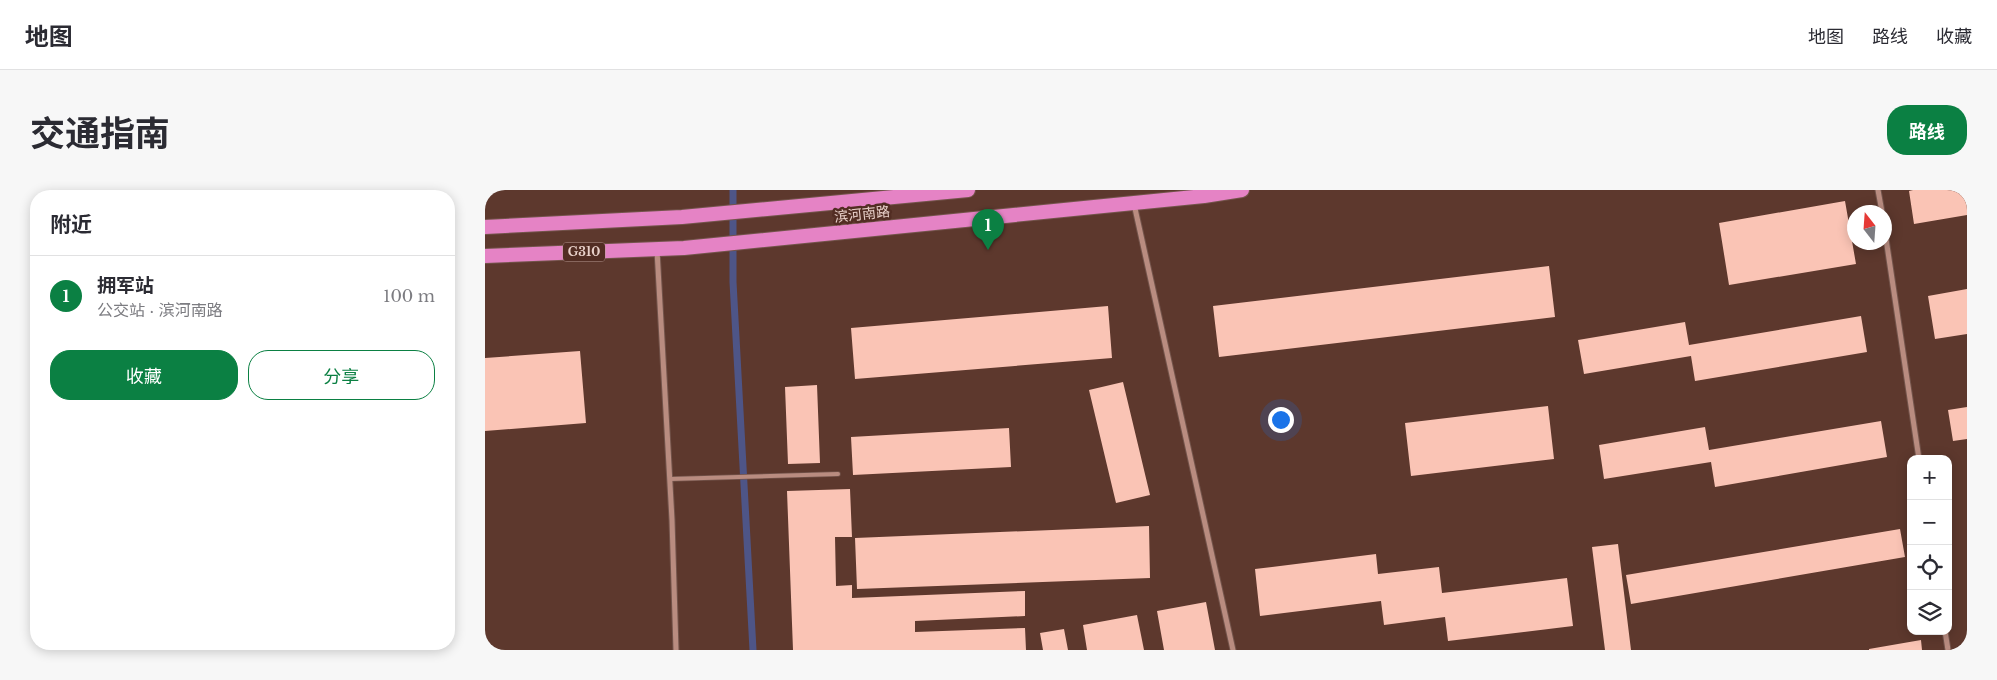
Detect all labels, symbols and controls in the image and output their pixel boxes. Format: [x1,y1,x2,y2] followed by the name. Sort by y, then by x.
[25,22,73,51] text: 地图
[1808,26,1844,48] text: 地图
[1872,26,1908,48] text: 路线
[1936,26,1972,48] text: 收藏
[1887,105,1967,155] button: 路线
[30,112,170,155] text: 交通指南
[833,202,891,226] street label: 滨河南路
[1847,205,1892,250] north arrow
[972,209,1004,250] pin: 1
[50,212,92,238] text: 附近
[563,242,605,262] road number: G310
[97,274,154,297] text: 拥军站
[63,286,69,306] text: 1
[383,286,435,306] text: 100 m
[97,300,223,320] text: 公交站 · 滨河南路
[50,350,238,400] button: 收藏
[248,350,435,400] button: 分享
[1268,407,1294,433] your location
[1907,455,1952,635] map controls
[1907,455,1952,500] button: +
[1907,500,1952,545] button: −
[1907,545,1952,590] button: locate
[1907,590,1952,635] button: layers

